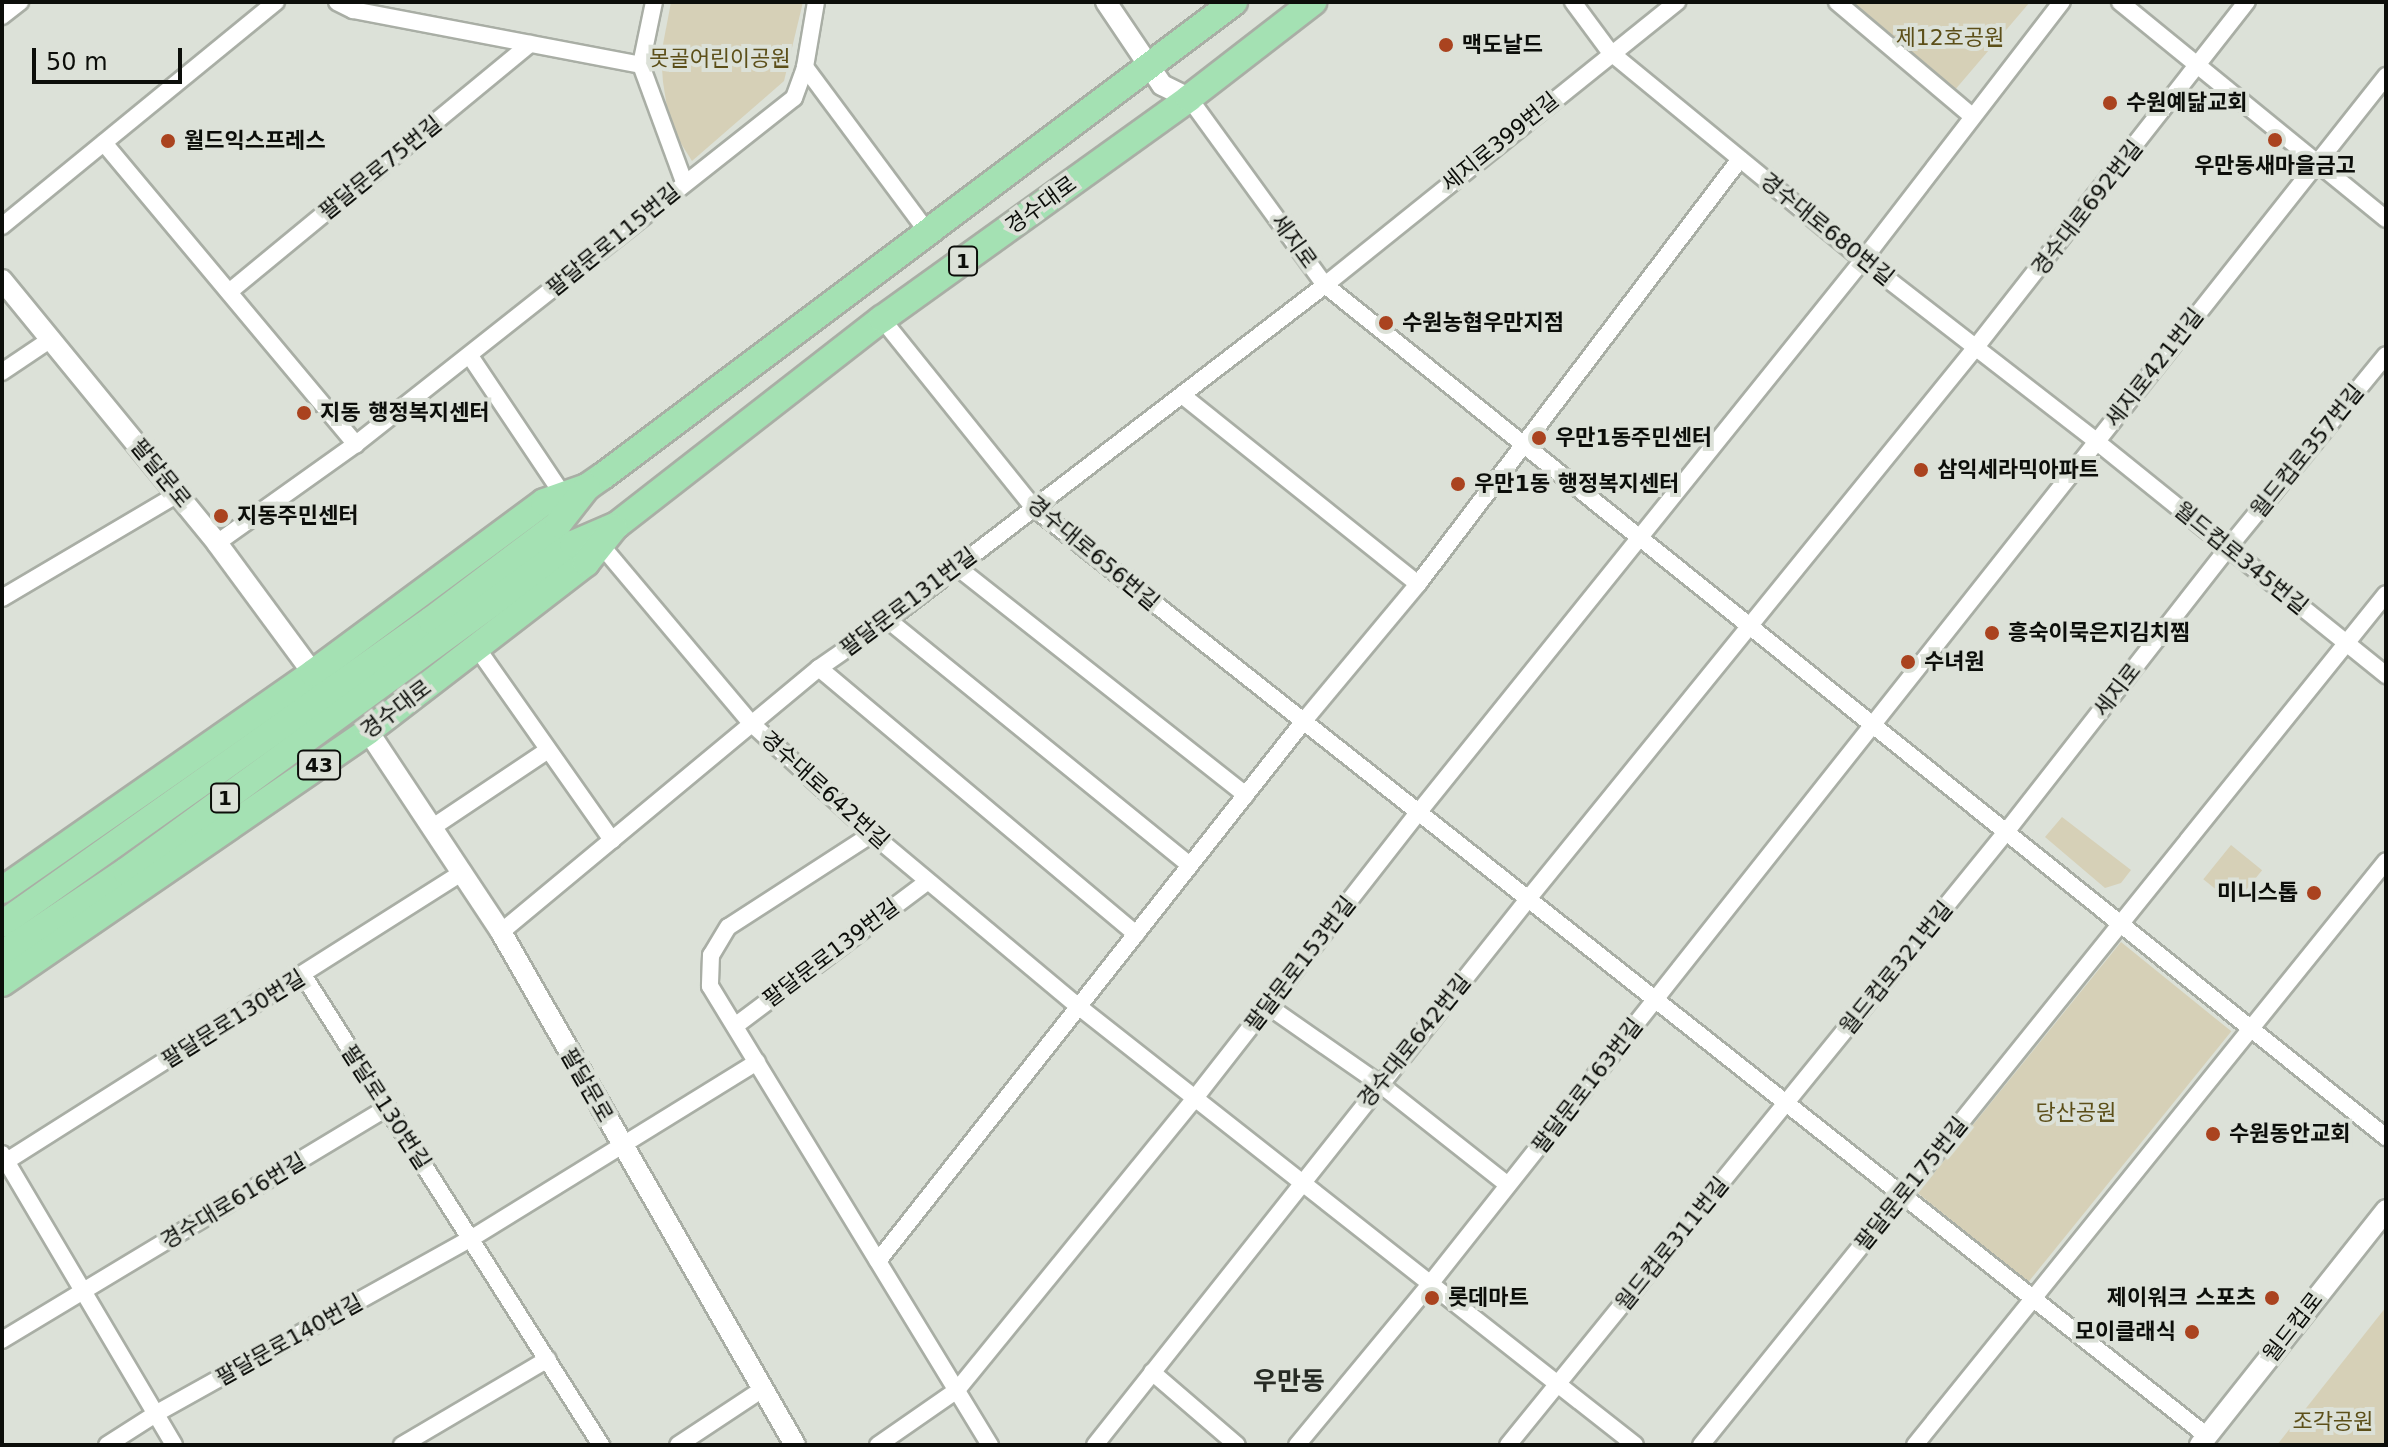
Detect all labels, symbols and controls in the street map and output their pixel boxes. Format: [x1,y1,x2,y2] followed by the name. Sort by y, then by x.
[1896,25,2004,51] park label: 제12호공원
[36,32,186,82] scale bar
[1462,32,1543,58] place label: 맥도날드
[1437,36,1455,54] marker: 맥도날드
[649,46,791,72] park label: 못골어린이공원
[46,48,108,76] text: 50 m
[1436,87,1564,197] street label: 세지로399번길
[2126,90,2247,116] place label: 수원예닮교회
[2101,94,2119,112] marker: 수원예닮교회
[314,111,446,225] street label: 팔달문로75번길
[184,128,326,154] place label: 월드익스프레스
[2266,131,2284,149] marker: 우만동새마을금고
[159,132,177,150] marker: 월드익스프레스
[2026,135,2148,281] street label: 경수대로692번길
[2194,153,2356,179] place label: 우만동새마을금고
[1755,167,1899,291] street label: 경수대로680번길
[1000,171,1082,239] street label: 경수대로
[541,178,685,302] street label: 팔달문로115번길
[1265,209,1323,273] street label: 세지로
[947,245,979,277] road number: 1
[2100,303,2208,433] street label: 세지로421번길
[1402,310,1564,336] place label: 수원농협우만지점
[1377,314,1395,332] marker: 수원농협우만지점
[2245,379,2369,523] street label: 월드컵로357번길
[320,400,490,426] place label: 지동 행정복지센터
[295,404,313,422] marker: 지동 행정복지센터
[1555,425,1712,451] place label: 우만1동주민센터
[1530,429,1548,447] marker: 우만1동주민센터
[125,433,197,513] street label: 팔달문로
[1937,457,2099,483] place label: 삼익세라믹아파트
[1912,461,1930,479] marker: 삼익세라믹아파트
[1474,471,1679,497] place label: 우만1동 행정복지센터
[1449,475,1467,493] marker: 우만1동 행정복지센터
[1022,490,1164,616] street label: 경수대로656번길
[2169,496,2313,620] street label: 월드컵로345번길
[237,503,358,529] place label: 지동주민센터
[212,507,230,525] marker: 지동주민센터
[835,542,981,662] street label: 팔달문로131번길
[2008,620,2190,646] place label: 흥숙이묵은지김치찜
[1983,624,2001,642] marker: 흥숙이묵은지김치찜
[1924,649,1985,675] place label: 수녀원
[1899,653,1917,671] marker: 수녀원
[2088,658,2146,722] street label: 세지로
[356,674,436,744] street label: 경수대로
[755,726,895,854] street label: 경수대로642번길
[297,749,341,781] road number: 43
[209,782,241,814] road number: 1
[2217,880,2298,906] place label: 미니스톱
[2305,884,2323,902] marker: 미니스톱
[1239,891,1361,1037] street label: 팔달문로153번길
[758,893,904,1013] street label: 팔달문로139번길
[1834,896,1958,1040] street label: 월드컵로321번길
[157,965,309,1073] street label: 팔달문로130번길
[1352,969,1476,1113] street label: 경수대로642번길
[1526,1013,1648,1159] street label: 팔달문로163번길
[336,1040,436,1174] street label: 팔달로130번길
[555,1043,619,1127] street label: 팔달문로
[2036,1100,2116,1126] park label: 당산공원
[1849,1112,1973,1256] street label: 팔달문로175번길
[2229,1121,2350,1147] place label: 수원동안교회
[2204,1125,2222,1143] marker: 수원동안교회
[156,1148,310,1254] street label: 경수대로616번길
[1610,1172,1734,1316] street label: 월드컵로311번길
[1448,1285,1529,1311] place label: 롯데마트
[2107,1285,2256,1311] place label: 제이워크 스포츠
[2258,1287,2328,1367] street label: 월드컵로
[211,1289,367,1391] street label: 팔달문로140번길
[1423,1289,1441,1307] marker: 롯데마트
[2263,1289,2281,1307] marker: 제이워크 스포츠
[2075,1319,2176,1345] place label: 모이클래식
[2183,1323,2201,1341] marker: 모이클래식
[1253,1366,1325,1398] district label: 우만동
[2293,1409,2373,1435] park label: 조각공원

